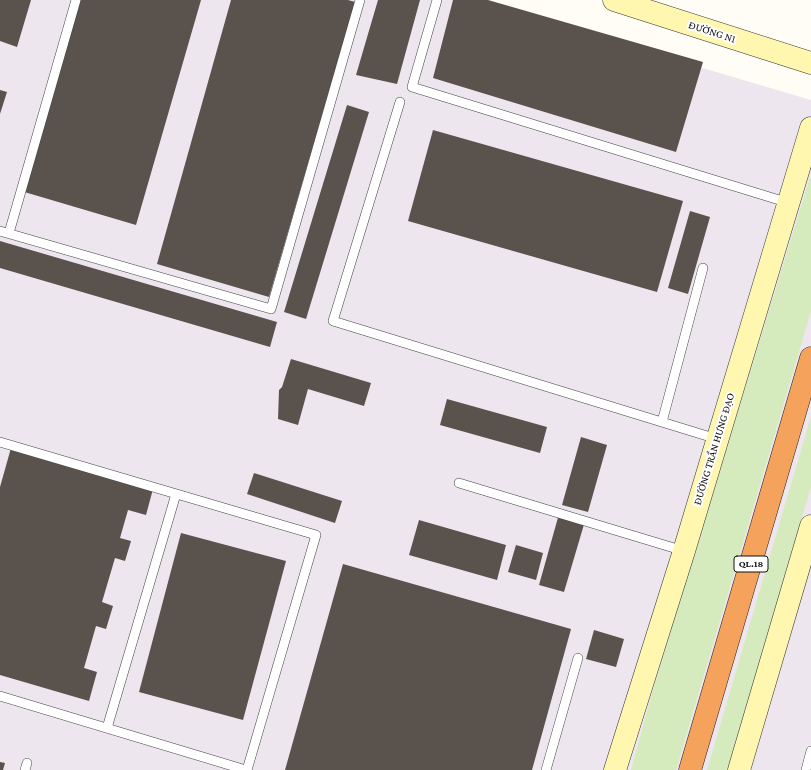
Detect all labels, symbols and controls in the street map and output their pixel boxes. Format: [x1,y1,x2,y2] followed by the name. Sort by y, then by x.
[687,18,737,46] street label: ĐƯỜNG N1
[691,391,737,507] street label: ĐƯỜNG TRẦN HƯNG ĐẠO
[734,556,768,572] road number: QL.18

